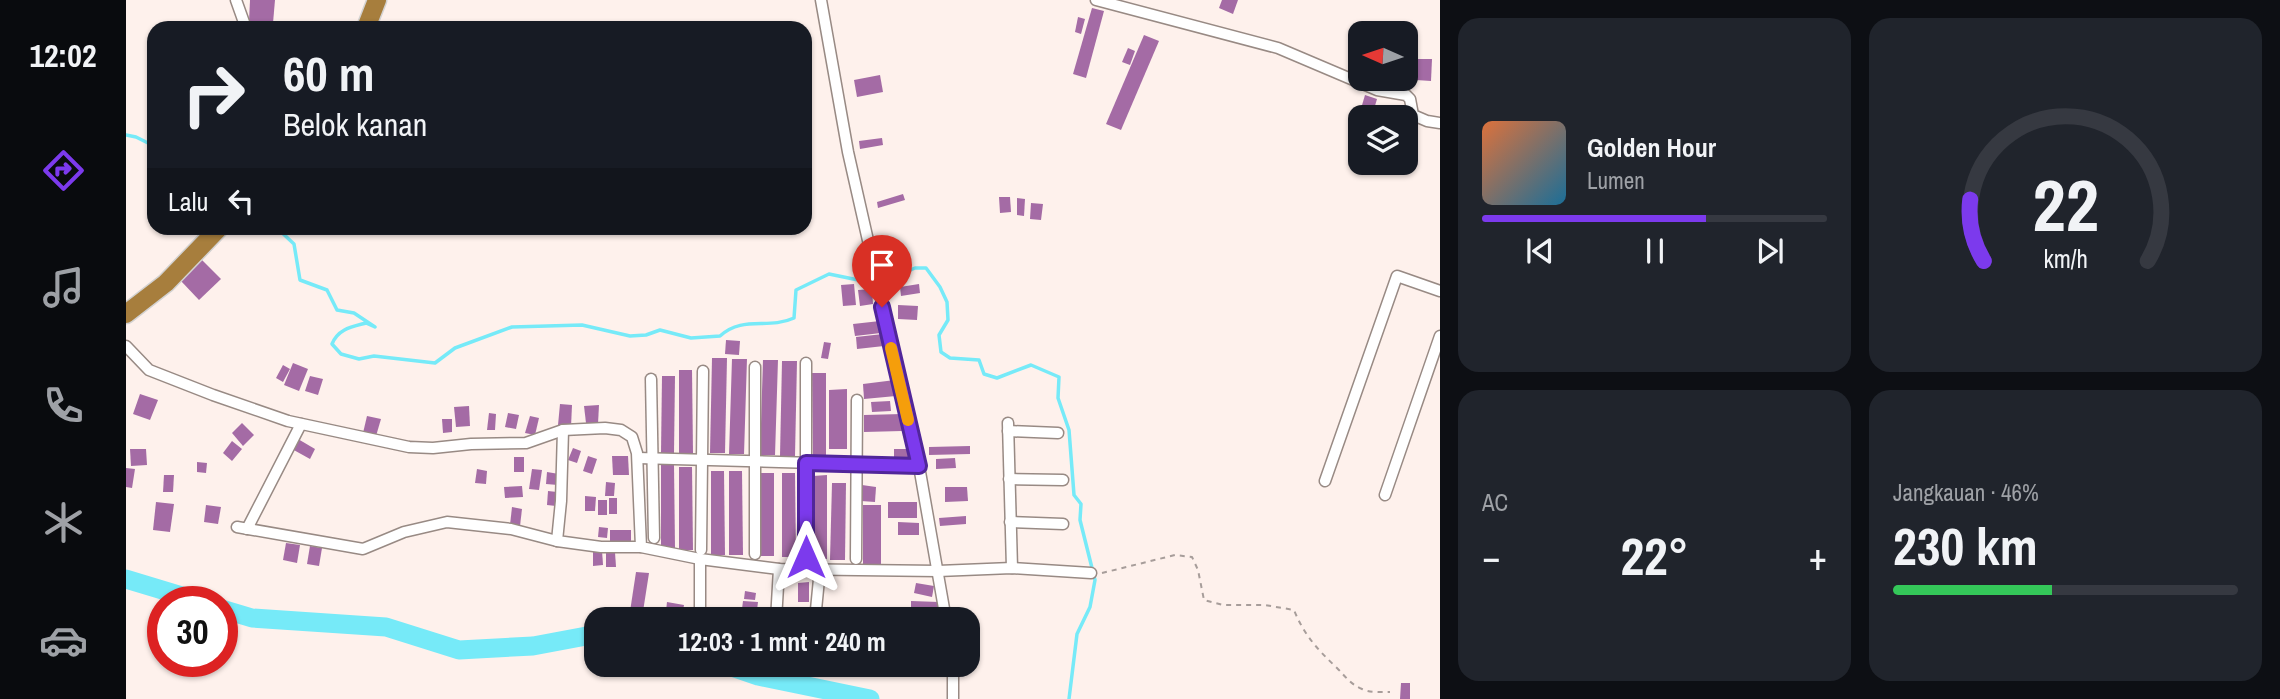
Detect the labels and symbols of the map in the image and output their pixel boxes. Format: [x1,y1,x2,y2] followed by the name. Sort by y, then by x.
[1348,21,1418,91] north arrow
[852,235,912,307] pin
[769,520,843,594] position arrow
[147,586,238,677] speed limit sign: 30

